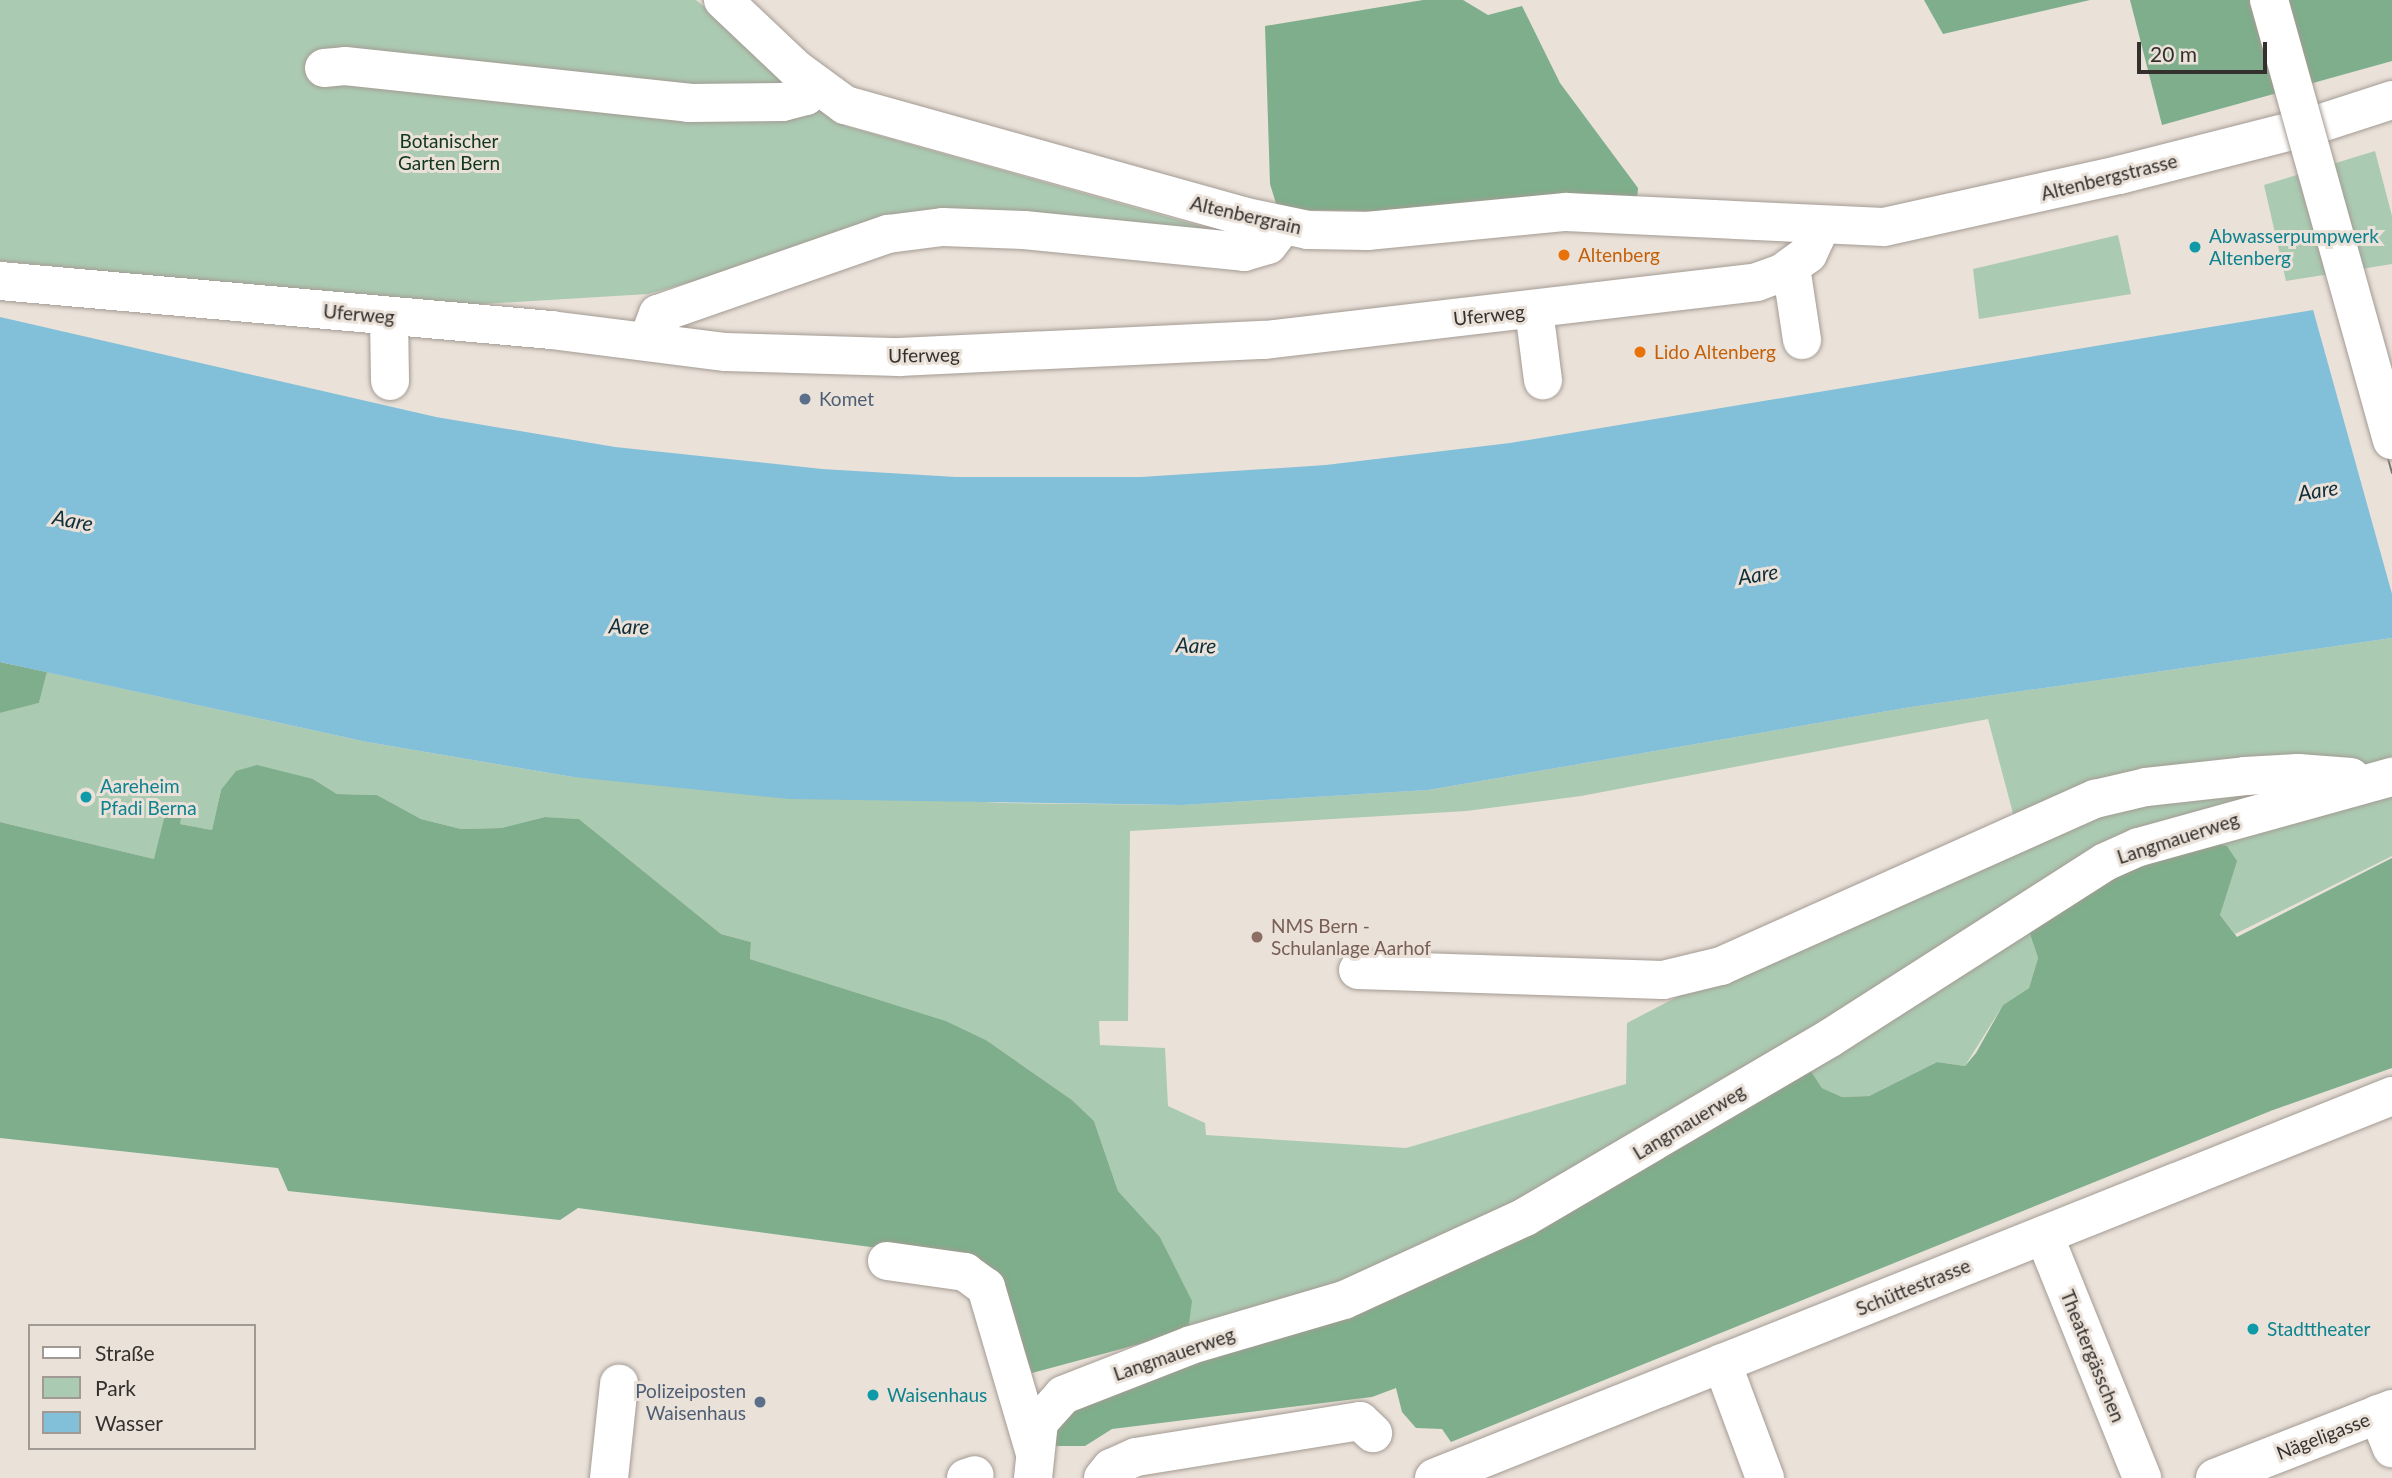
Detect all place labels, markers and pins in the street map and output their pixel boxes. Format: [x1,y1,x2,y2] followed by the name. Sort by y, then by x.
[2209,225,2379,269] place label: Abwasserpumpwerk Altenberg
[2187,239,2203,255] marker: Abwasserpumpwerk Altenberg
[1578,244,1660,266] place label: Altenberg
[1556,247,1572,263] marker: Altenberg
[1654,341,1777,363] place label: Lido Altenberg
[1632,344,1648,360] marker: Lido Altenberg
[819,388,874,410] place label: Komet
[797,391,813,407] marker: Komet
[100,775,197,819] place label: Aareheim Pfadi Berna
[78,789,94,805] marker: Aareheim Pfadi Berna
[1271,915,1432,959] place label: NMS Bern - Schulanlage Aarhof
[1249,929,1265,945] marker: NMS Bern - Schulanlage Aarhof
[2267,1318,2370,1340] place label: Stadttheater
[2245,1321,2261,1337] marker: Stadttheater
[635,1380,746,1424] place label: Polizeiposten Waisenhaus
[887,1384,987,1406] place label: Waisenhaus
[865,1387,881,1403] marker: Waisenhaus
[752,1394,768,1410] marker: Polizeiposten Waisenhaus

